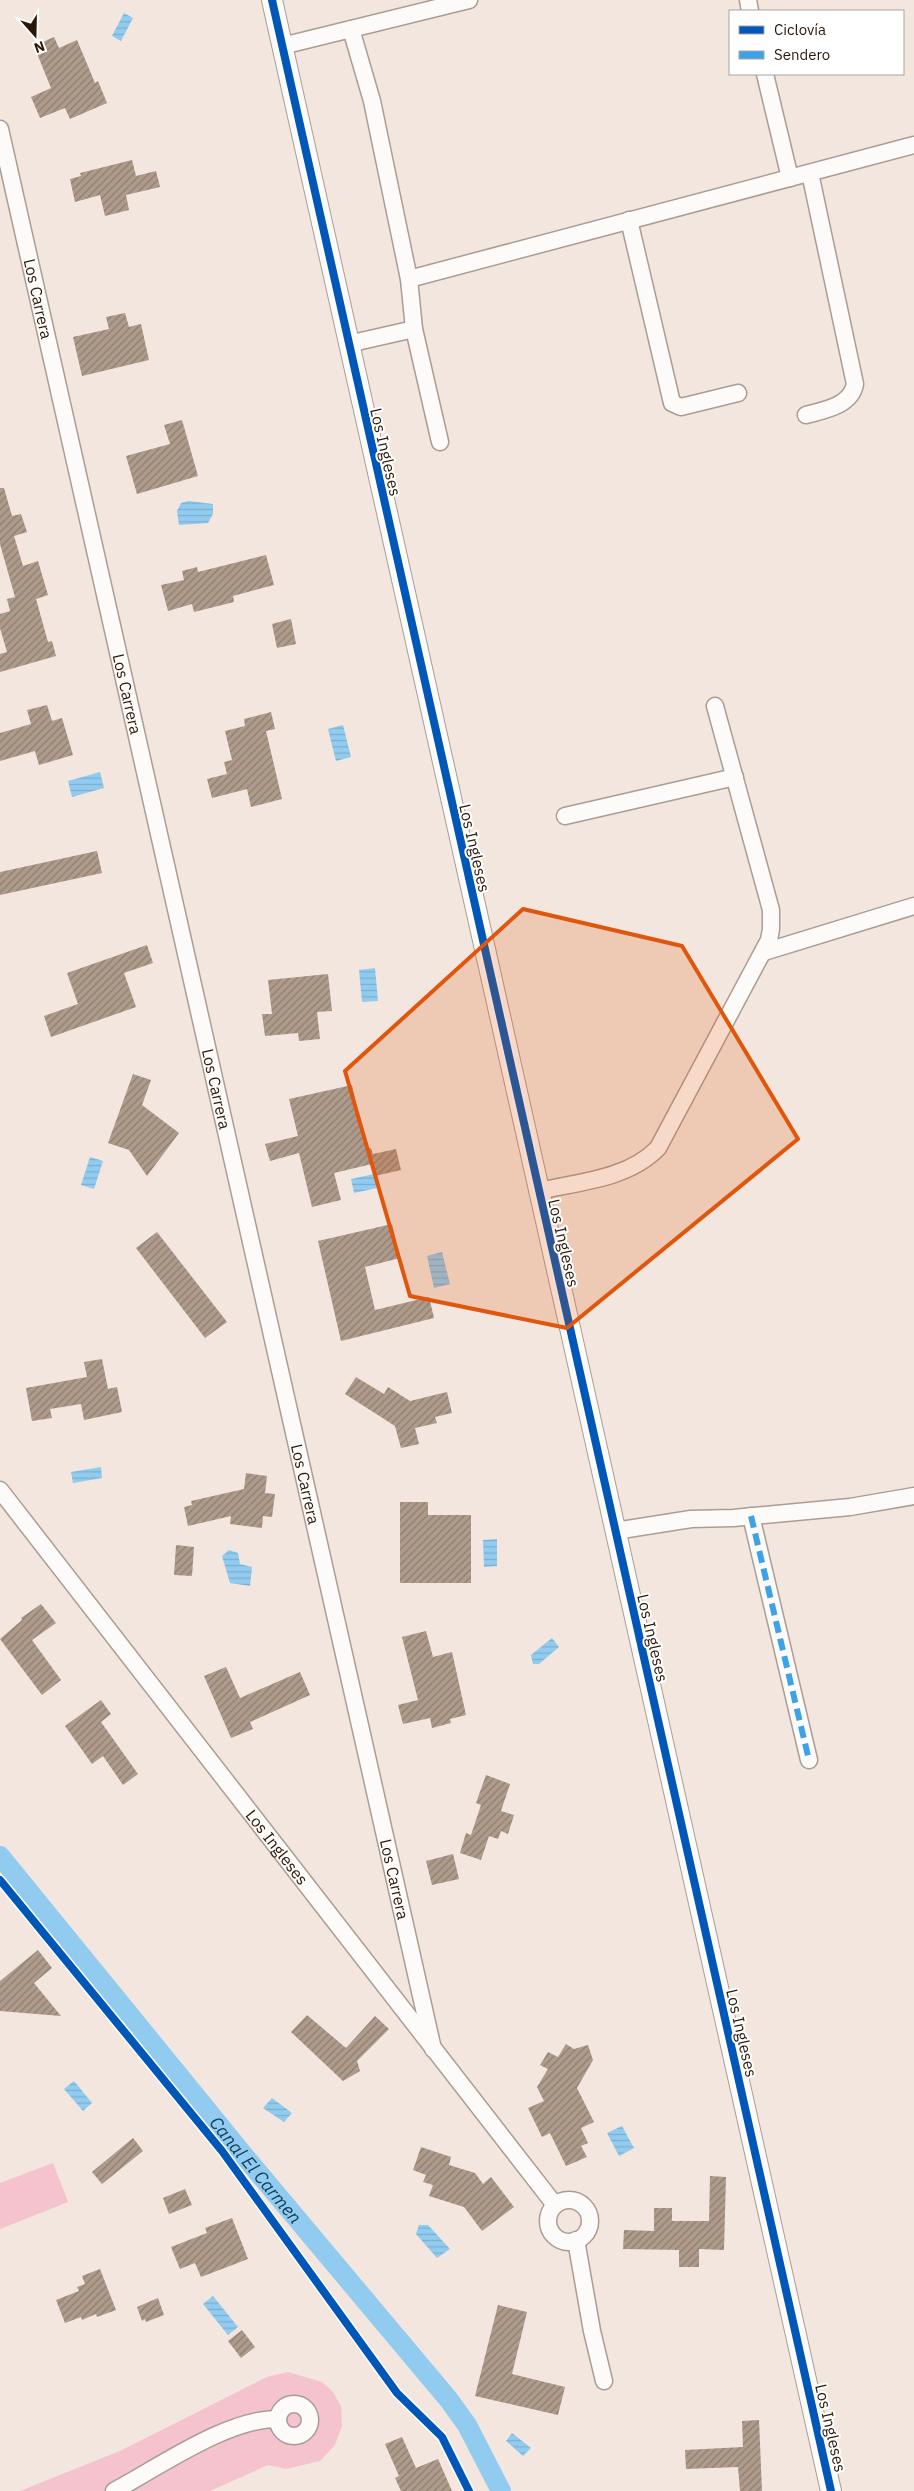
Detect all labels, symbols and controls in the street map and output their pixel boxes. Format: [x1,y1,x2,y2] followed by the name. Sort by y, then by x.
[10,10,60,60] north arrow
[729,10,904,75] legend
[774,20,826,39] text: Ciclovía
[32,37,47,57] text: N
[774,45,830,64] text: Sendero
[20,257,57,341] street label: Los Carrera
[366,406,406,498] street label: Los Ingleses
[109,652,146,736] street label: Los Carrera
[455,802,495,894] street label: Los Ingleses
[198,1047,235,1131] street label: Los Carrera
[544,1197,584,1289] street label: Los Ingleses
[287,1442,324,1526] street label: Los Carrera
[633,1592,673,1684] street label: Los Ingleses
[242,1805,313,1889] street label: Los Ingleses
[376,1837,414,1922] street label: Los Carrera
[722,1987,762,2079] street label: Los Ingleses
[205,2111,307,2228] water label: Canal El Carmen
[811,2382,851,2474] street label: Los Ingleses

